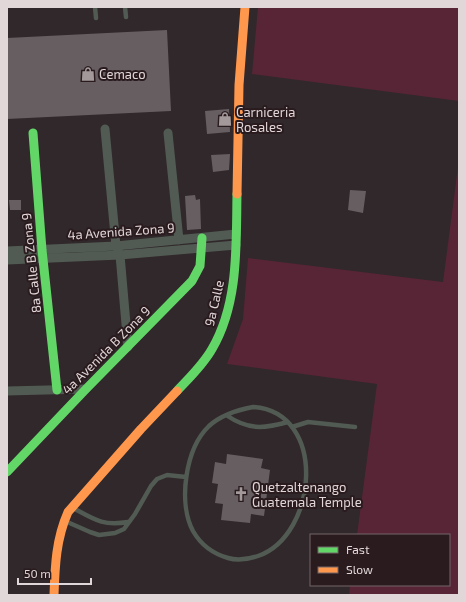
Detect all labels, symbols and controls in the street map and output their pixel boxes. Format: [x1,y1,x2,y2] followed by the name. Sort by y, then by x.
[80,66,96,82] shop icon: Cemaco
[99,66,146,82] place label: Cemaco
[236,104,295,135] place label: Carniceria Rosales
[217,111,233,127] shop icon: Carniceria Rosales
[18,212,44,314] street label: 8a Calle B Zona 9
[67,219,175,243] street label: 4a Avenida Zona 9
[201,278,227,328] street label: 9a Calle
[59,303,153,397] street label: 4a Avenida B Zona 9
[252,479,362,510] place label: Quetzaltenango Guatemala Temple
[233,486,249,502] church icon: Quetzaltenango Guatemala Temple
[310,534,450,586] legend
[346,542,370,556] text: Fast
[18,560,91,586] scale bar
[346,562,373,576] text: Slow
[24,566,51,580] text: 50 m

